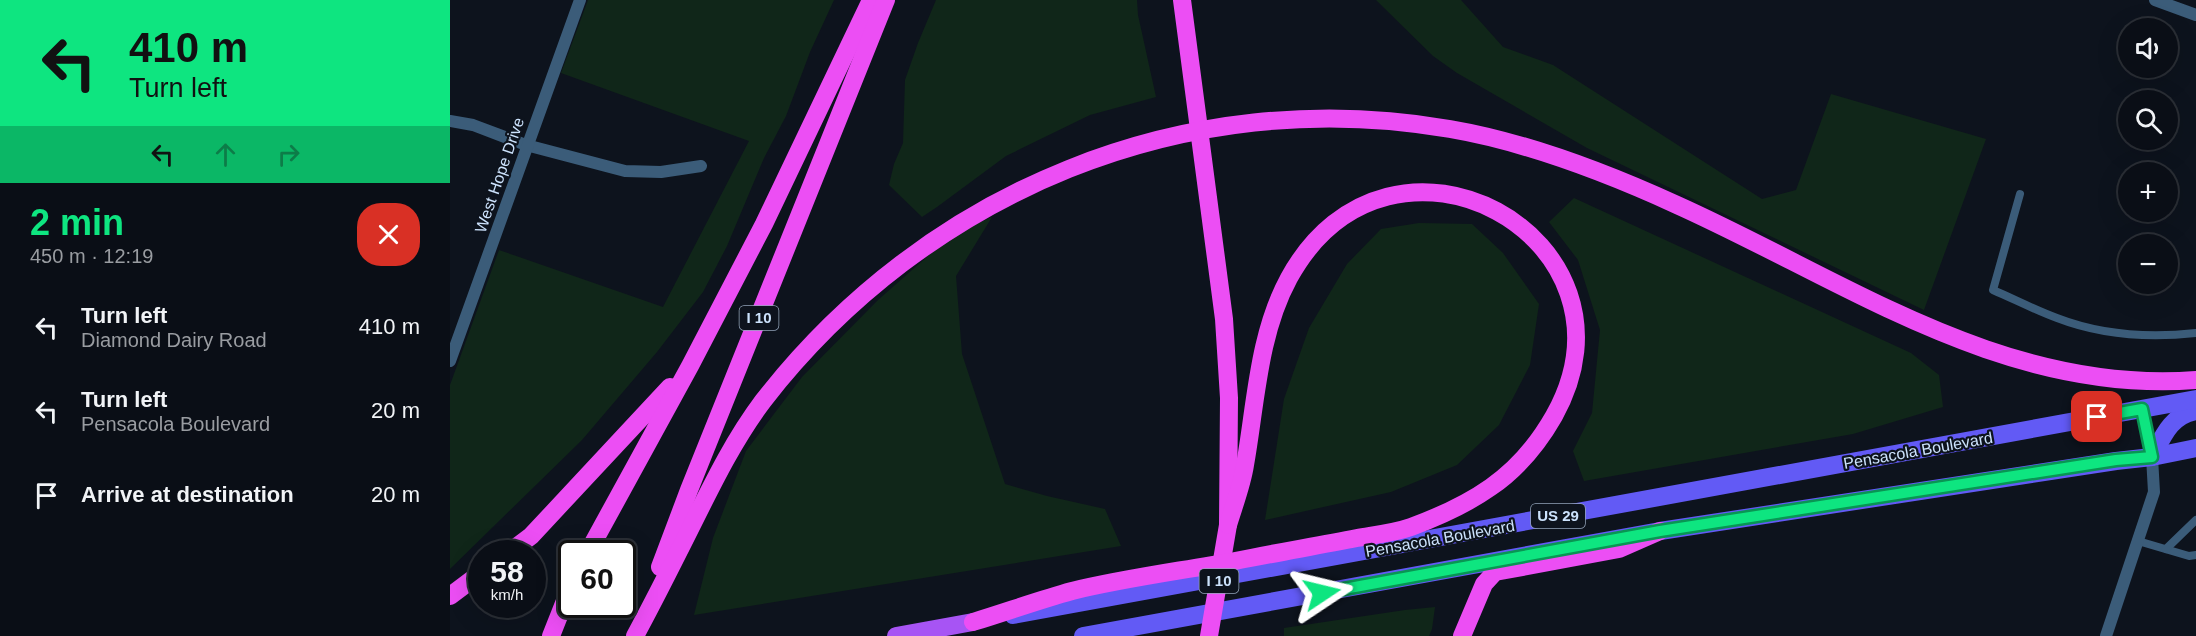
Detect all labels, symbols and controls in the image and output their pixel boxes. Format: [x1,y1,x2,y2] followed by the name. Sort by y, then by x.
[2118,18,2178,294] map controls
[2118,18,2178,78] button: sound
[30,24,108,102] icon: left
[129,24,248,71] text: 410 m
[129,73,227,103] text: Turn left
[2118,90,2178,150] button: search
[472,115,527,235] street label: West Hope Drive
[146,138,179,171] icon: left
[209,138,242,171] icon: ahead
[272,138,305,171] icon: right
[2118,162,2178,222] button: +
[30,202,124,243] text: 2 min
[357,203,420,266] button: close
[2118,234,2178,294] button: −
[30,245,153,267] text: 450 m · 12:19
[81,303,167,328] text: Turn left
[740,306,778,330] road number: I 10
[30,311,63,344] icon: left
[359,314,420,339] text: 410 m
[81,329,267,351] text: Diamond Dairy Road
[81,387,167,412] text: Turn left
[2071,391,2122,442] pin
[30,395,63,428] icon: left
[371,398,420,423] text: 20 m
[2080,400,2113,433] icon: arrive
[81,413,270,435] text: Pensacola Boulevard
[1842,429,1994,472] street label: Pensacola Boulevard
[30,479,63,512] icon: arrive
[81,482,294,507] text: Arrive at destination
[371,482,420,507] text: 20 m
[1531,504,1585,528] road number: US 29
[1364,517,1516,560] street label: Pensacola Boulevard
[558,540,636,618] speed limit sign: 60
[490,555,524,588] text: 58
[1290,561,1354,625] position arrow
[1200,569,1238,593] road number: I 10
[491,586,523,603] text: km/h

